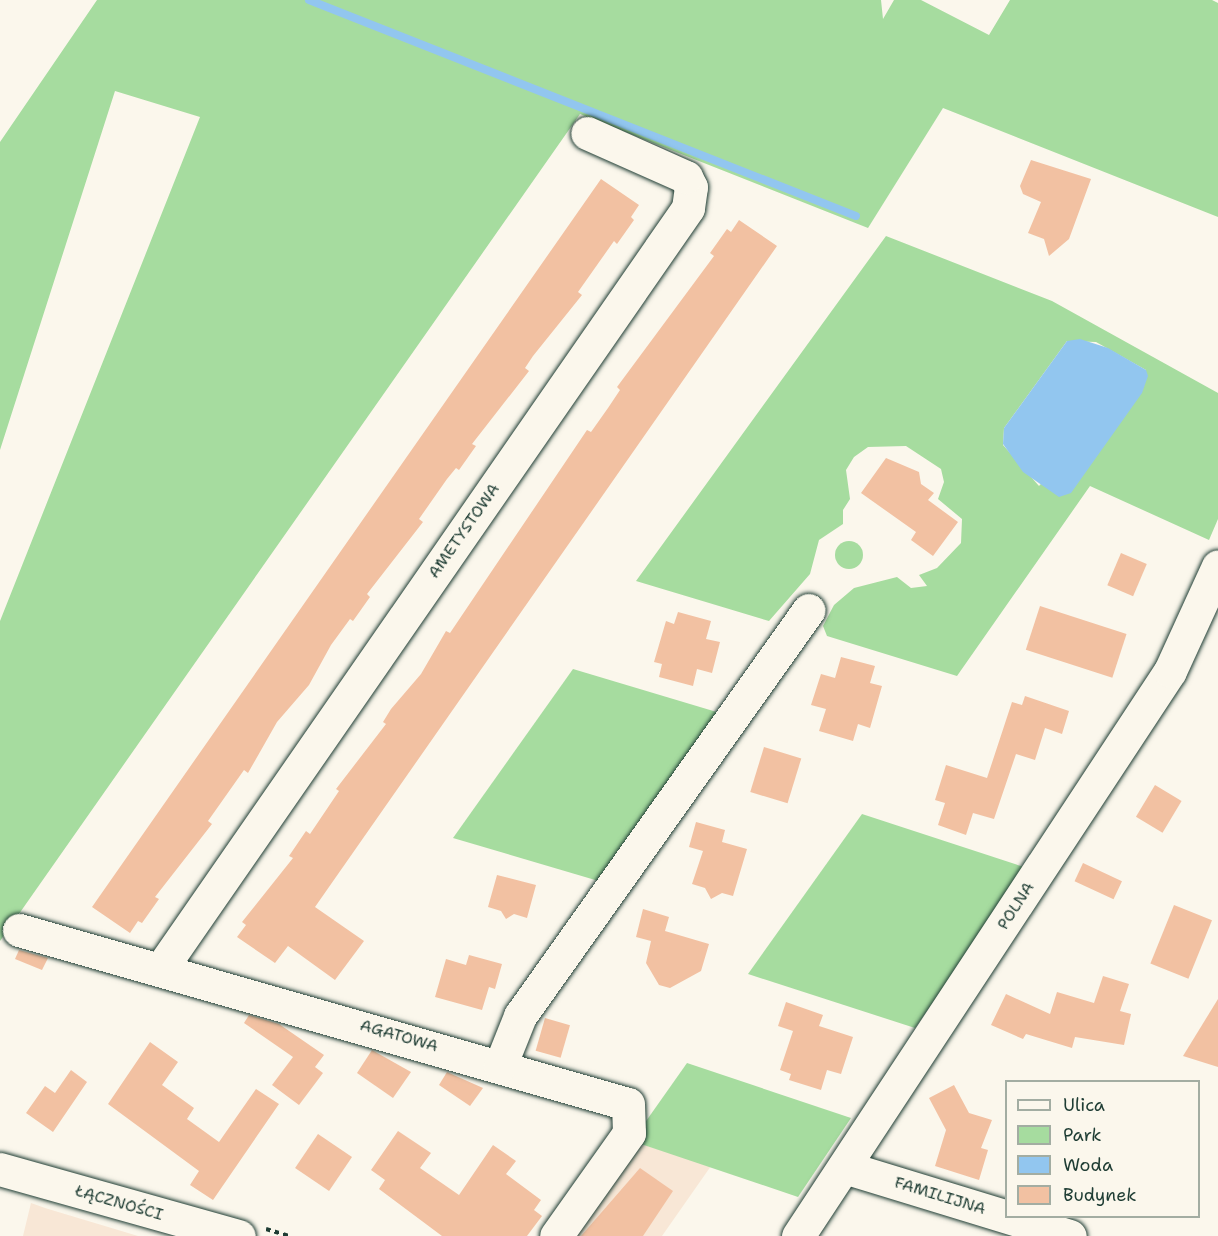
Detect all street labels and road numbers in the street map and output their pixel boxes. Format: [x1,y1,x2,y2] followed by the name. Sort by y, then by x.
[424,480,504,582] street label: AMETYSTOWA
[994,879,1038,933] street label: POLNA
[358,1016,440,1056] street label: AGATOWA
[892,1173,988,1219] street label: FAMILIJNA
[73,1181,165,1225] street label: ŁĄCZNOŚCI

